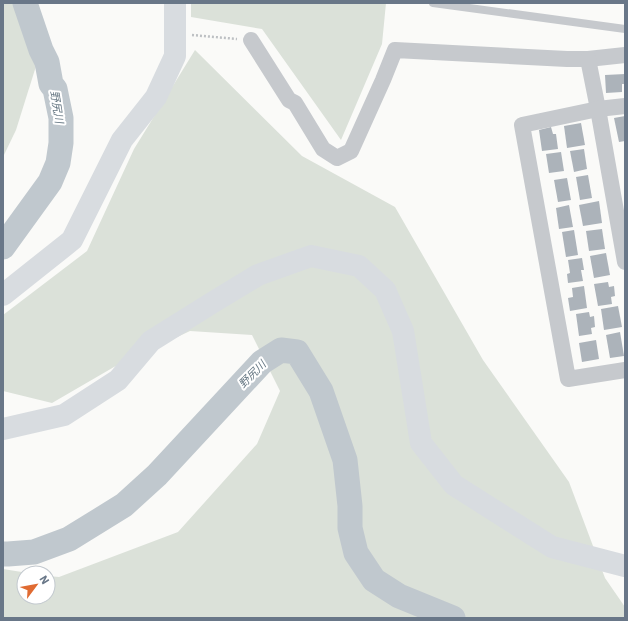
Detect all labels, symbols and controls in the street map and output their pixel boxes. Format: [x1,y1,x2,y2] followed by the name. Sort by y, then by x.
[48,90,67,125] water label: 野尻川
[235,357,269,391] water label: 野尻川
[16,565,56,605] north arrow
[36,573,53,587] text: N

